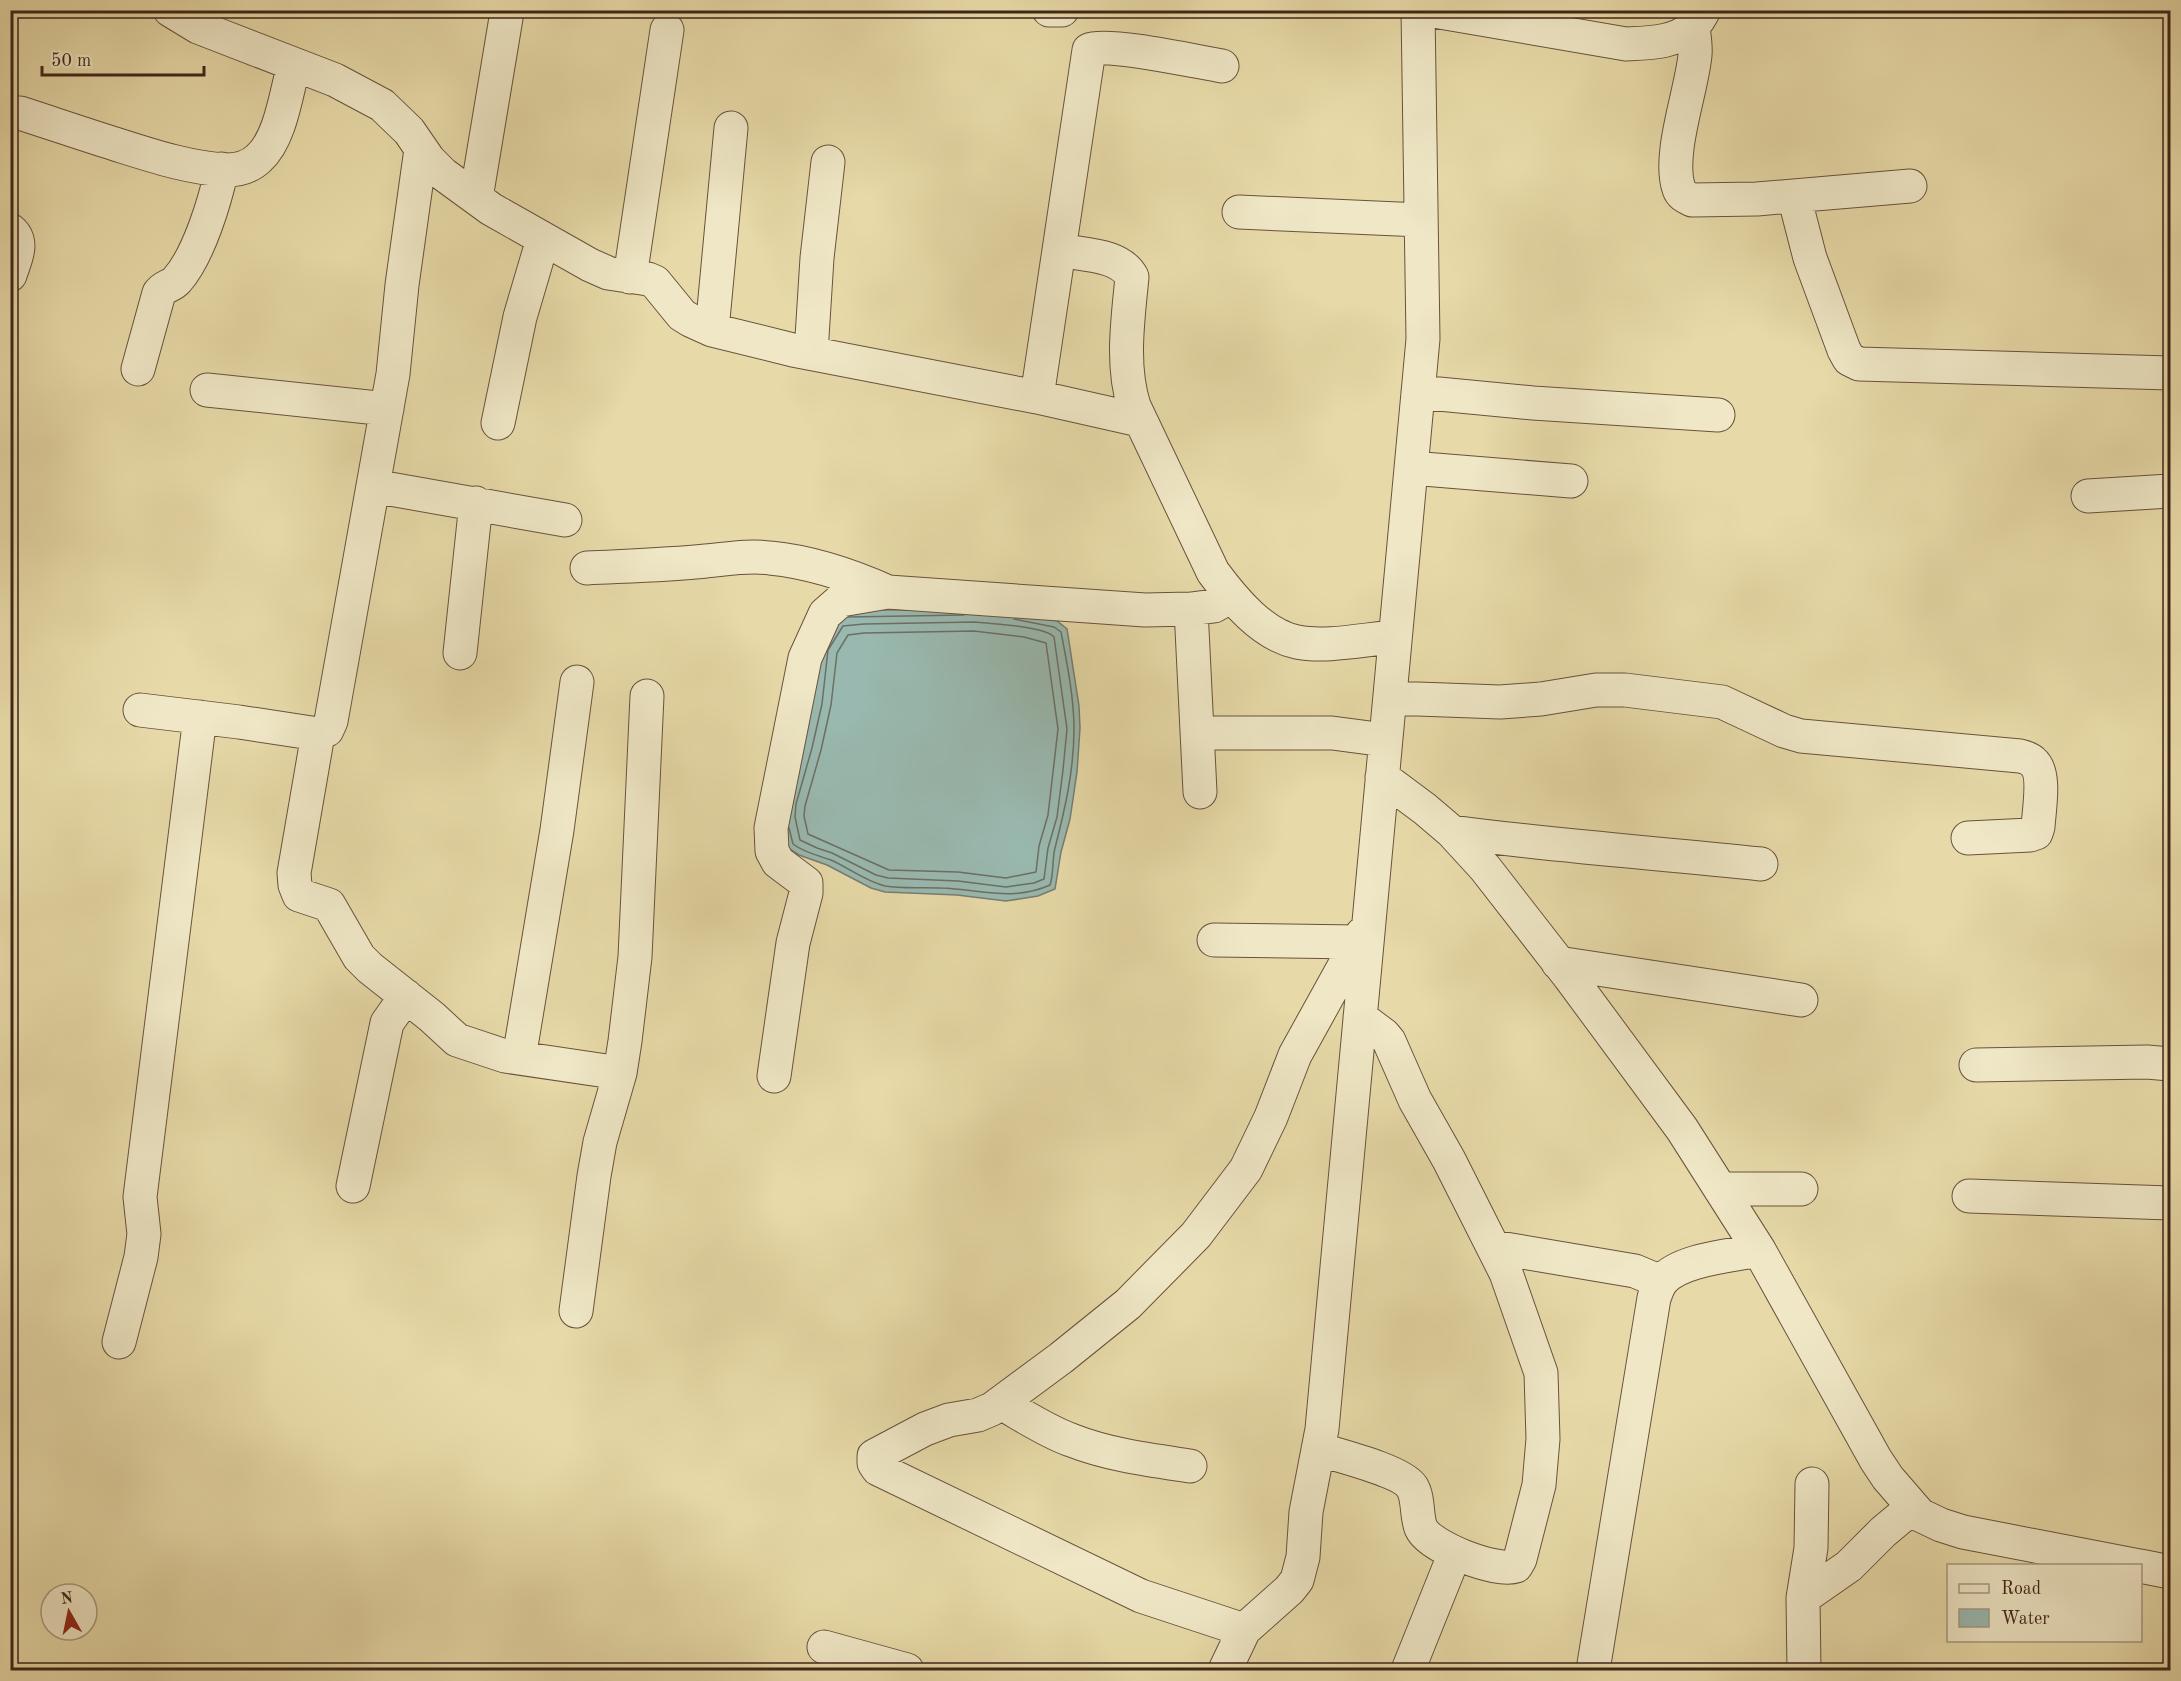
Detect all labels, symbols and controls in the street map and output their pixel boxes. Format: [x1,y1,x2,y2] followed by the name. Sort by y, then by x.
[42,39,204,77] scale bar
[51,52,91,70] text: 50 m
[1947,1564,2142,1642] legend
[2001,1580,2041,1598] text: Road
[39,1582,99,1642] north arrow
[60,1590,75,1608] text: N
[2001,1610,2050,1628] text: Water

